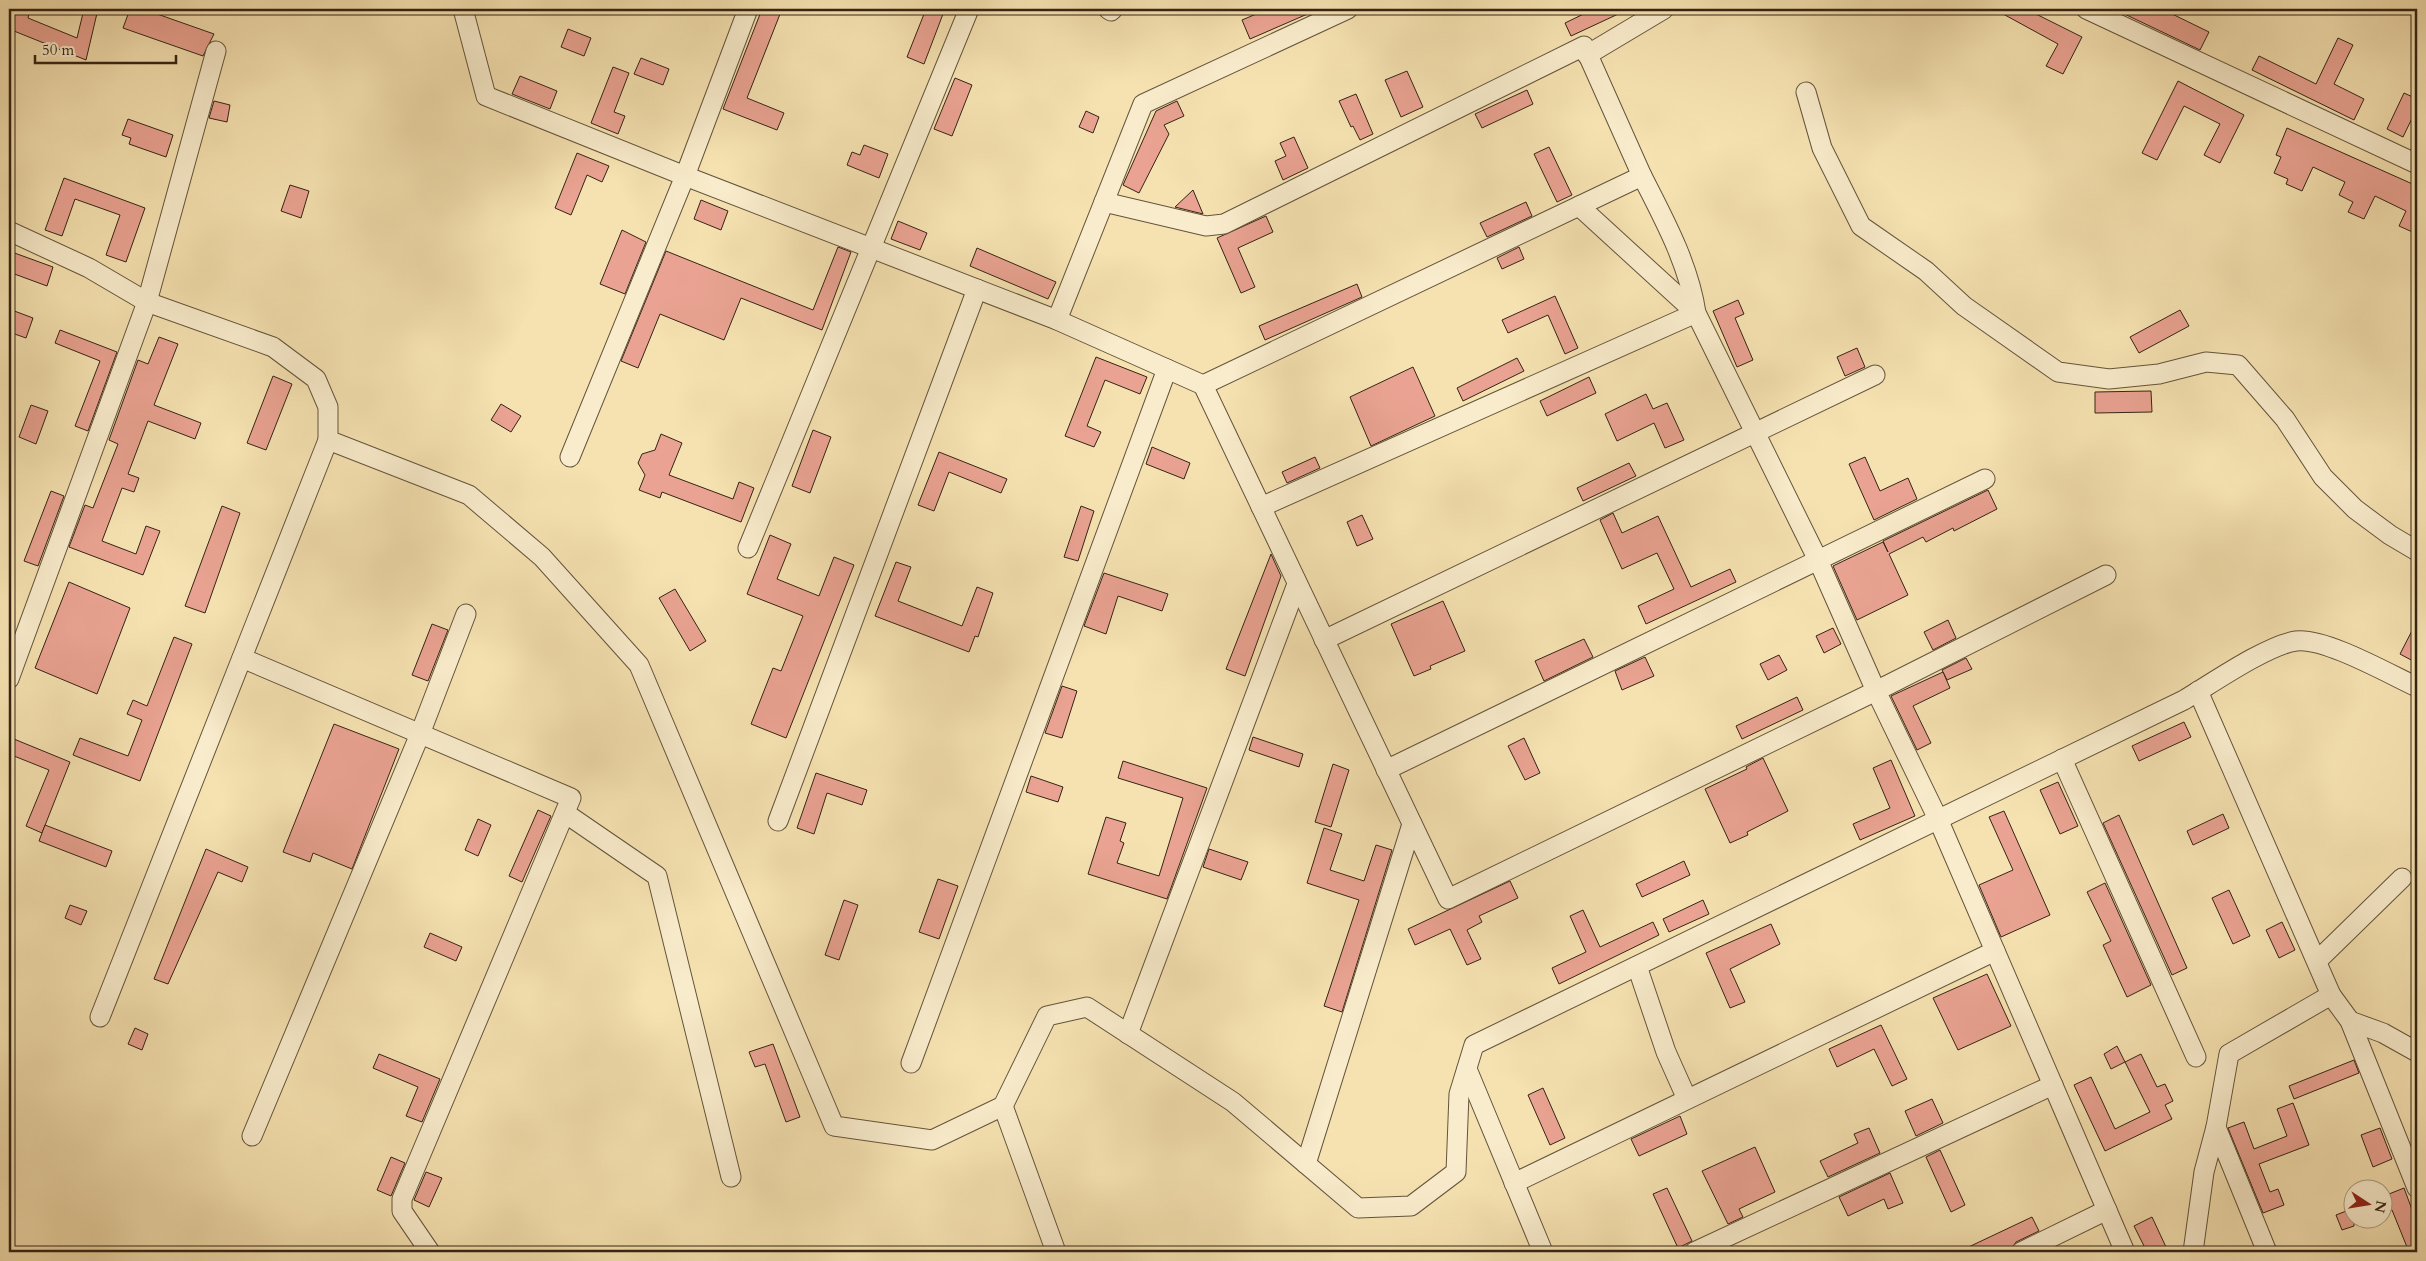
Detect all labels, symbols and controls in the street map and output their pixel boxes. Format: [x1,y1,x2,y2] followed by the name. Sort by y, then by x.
[35,32,176,64] scale bar
[42,40,74,60] text: 50 m
[2344,1178,2394,1228] north arrow
[2370,1199,2391,1215] text: N

